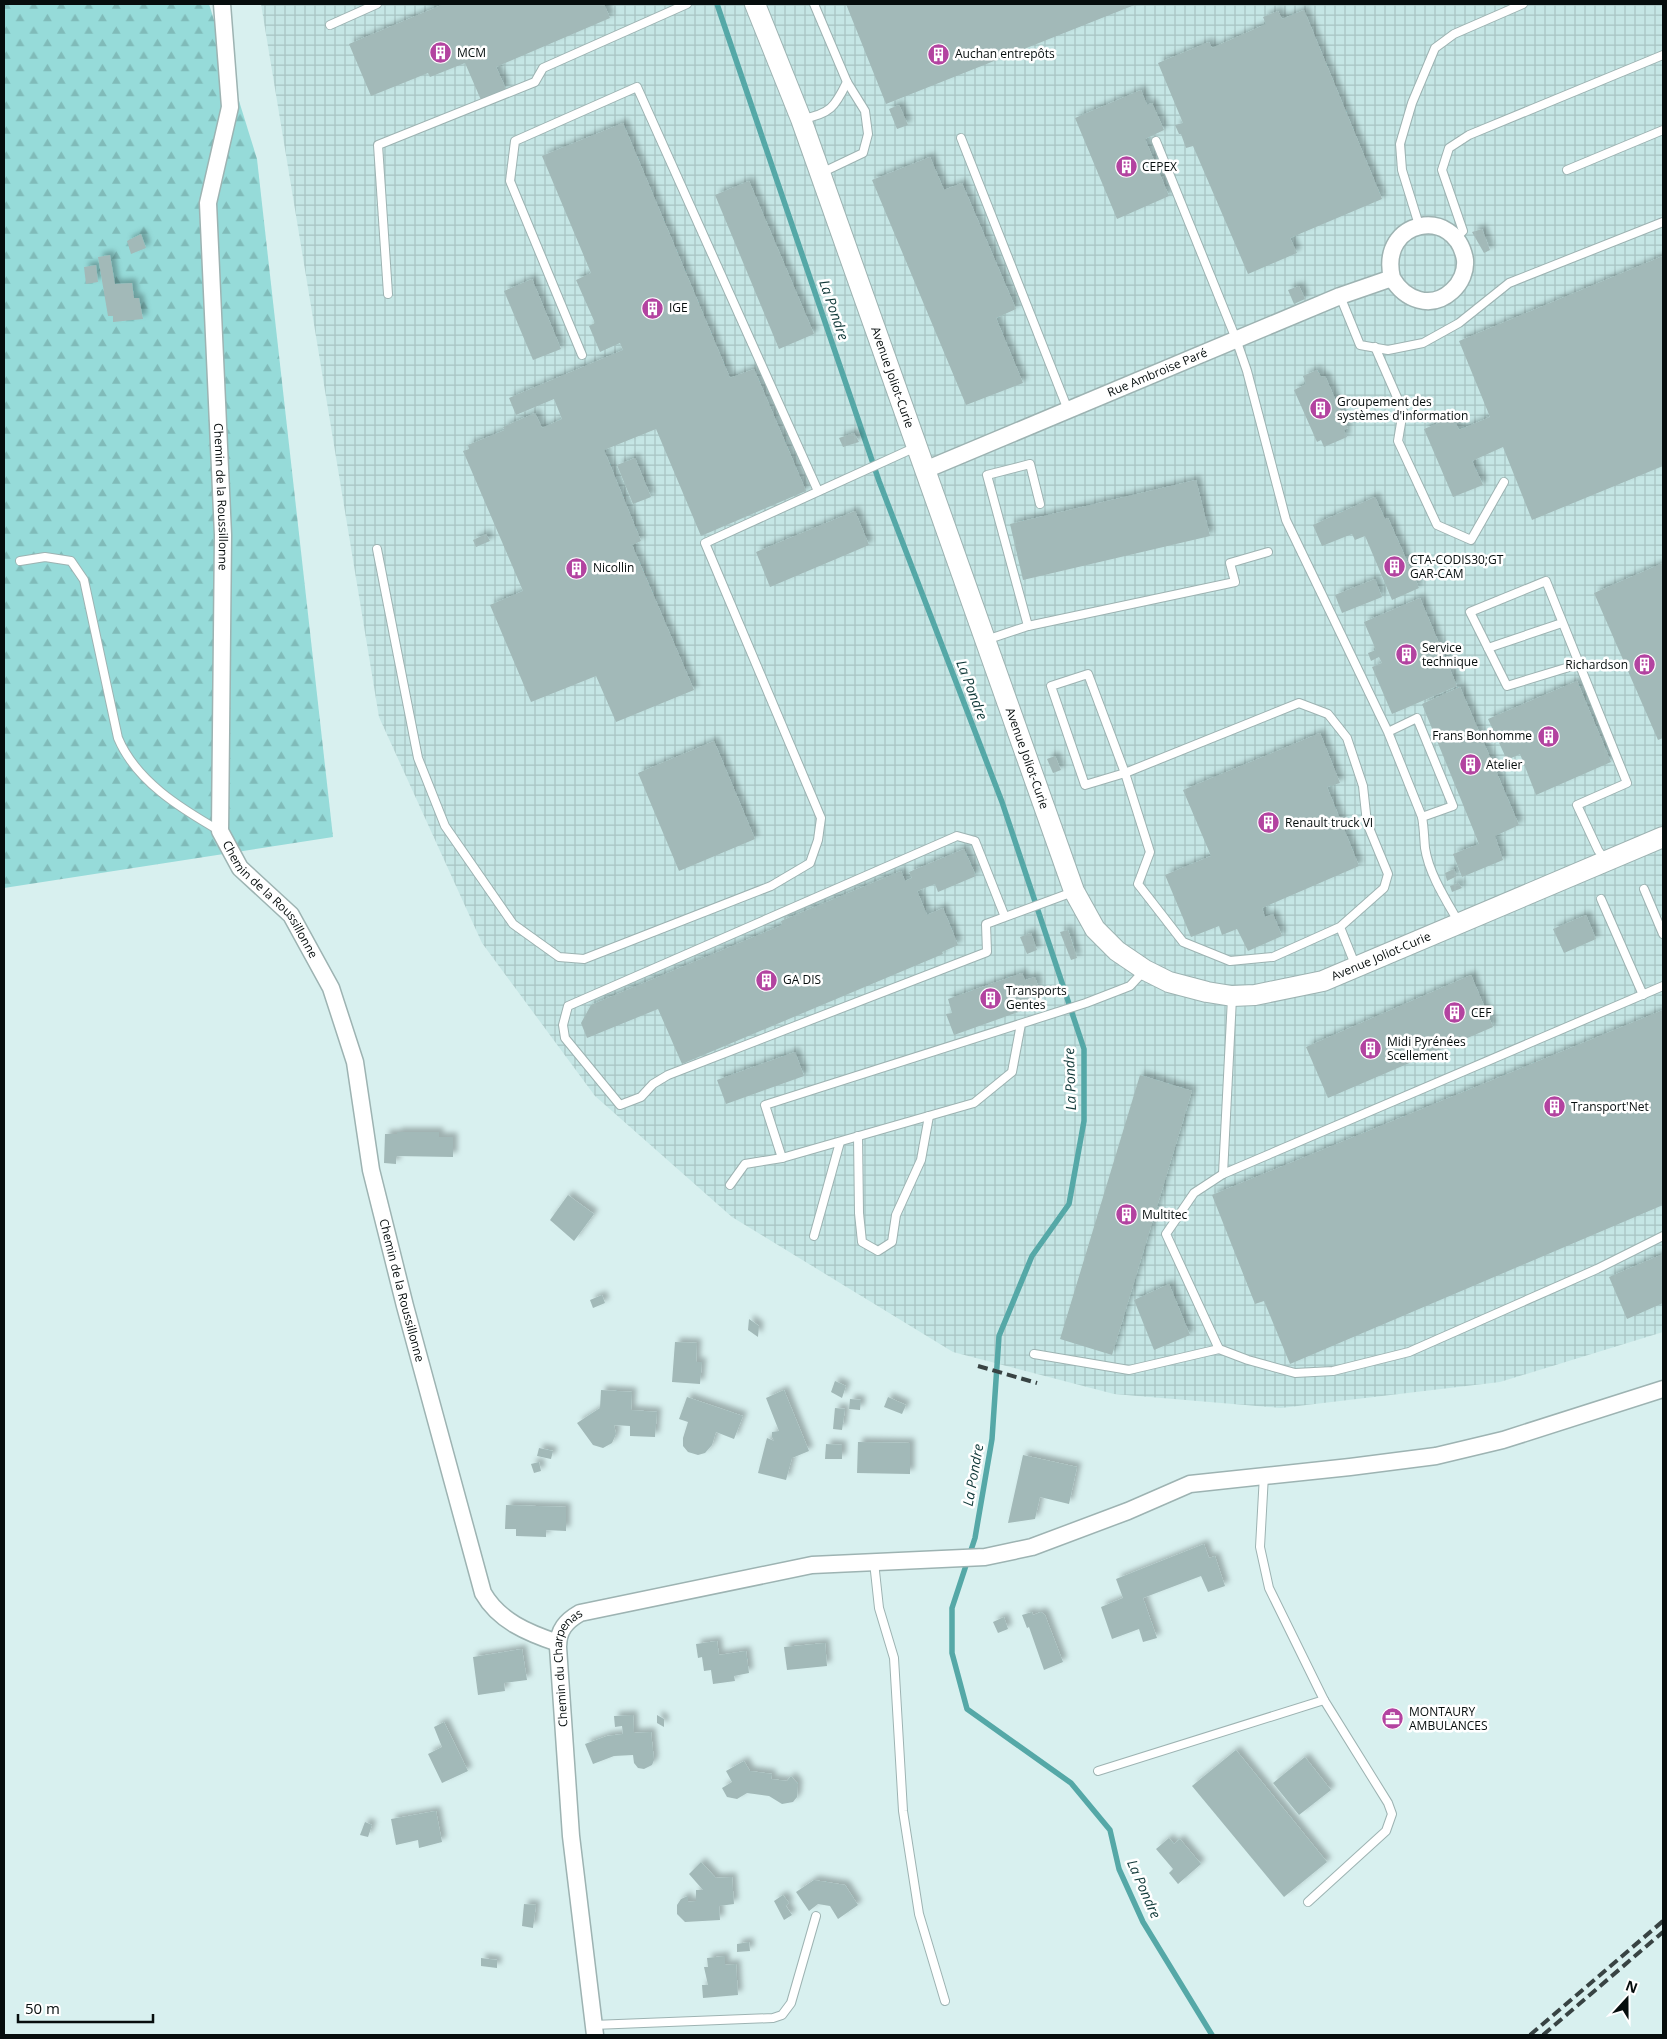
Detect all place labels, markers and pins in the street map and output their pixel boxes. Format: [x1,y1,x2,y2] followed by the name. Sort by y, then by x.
[429,41,453,65] building icon: MCM
[927,42,951,66] building icon: Auchan entrepôts
[457,44,486,61] place label: MCM
[955,45,1055,62] place label: Auchan entrepôts
[1114,155,1138,179] building icon: CEPEX
[1142,158,1177,175] place label: CEPEX
[641,296,665,320] building icon: IGE
[669,299,688,316] place label: IGE
[1337,393,1468,424] place label: Groupement des systèmes d'information
[1309,397,1333,421] building icon: Groupement des systèmes d'information
[1410,551,1504,582] place label: CTA-CODIS30;GT GAR-CAM
[1382,555,1406,579] building icon: CTA-CODIS30;GT GAR-CAM
[565,556,589,580] building icon: Nicollin
[593,559,634,576] place label: Nicollin
[1422,639,1478,670] place label: Service technique
[1394,643,1418,667] building icon: Service technique
[1632,653,1656,677] building icon: Richardson
[1565,656,1628,673] place label: Richardson
[1536,724,1560,748] building icon: Frans Bonhomme
[1432,727,1532,744] place label: Frans Bonhomme
[1458,753,1482,777] building icon: Atelier
[1486,756,1522,773] place label: Atelier
[1257,811,1281,835] building icon: Renault truck VI
[1285,814,1373,831] place label: Renault truck VI
[755,968,779,992] building icon: GA DIS
[783,971,821,988] place label: GA DIS
[1006,982,1067,1013] place label: Transports Gentes
[978,986,1002,1010] building icon: Transports Gentes
[1443,1001,1467,1025] building icon: CEF
[1471,1004,1491,1021] place label: CEF
[1387,1033,1466,1064] place label: Midi Pyrénées Scellement
[1359,1037,1383,1061] building icon: Midi Pyrénées Scellement
[1543,1095,1567,1119] building icon: Transport'Net
[1571,1098,1649,1115] place label: Transport'Net
[1114,1203,1138,1227] building icon: Multitec
[1142,1206,1188,1223] place label: Multitec
[1409,1703,1488,1734] place label: MONTAURY AMBULANCES
[1381,1707,1405,1731] office icon: MONTAURY AMBULANCES

